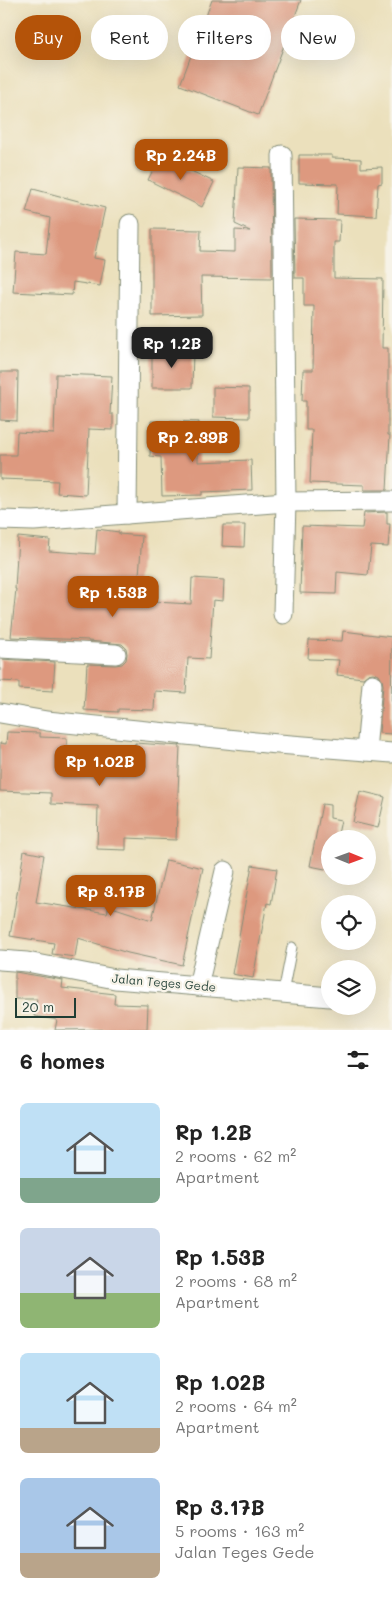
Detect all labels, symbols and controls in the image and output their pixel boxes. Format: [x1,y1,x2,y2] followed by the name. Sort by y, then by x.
[15,15,81,60] chip: Buy
[91,15,168,60] chip: Rent
[178,15,271,60] chip: Filters
[281,15,355,60] chip: New
[129,138,233,181] pin: Rp 2.24B
[146,144,216,165] text: Rp 2.24B
[126,326,218,369] pin: Rp 1.2B
[143,332,201,353] text: Rp 1.2B
[141,420,245,463] pin: Rp 2.39B
[158,426,228,447] text: Rp 2.39B
[61,576,165,618] pin: Rp 1.53B
[79,581,147,602] text: Rp 1.53B
[48,744,152,787] pin: Rp 1.02B
[66,750,134,771] text: Rp 1.02B
[321,830,376,885] north arrow
[321,830,376,1015] map controls
[59,874,163,917] pin: Rp 3.17B
[77,880,145,901] text: Rp 3.17B
[321,895,376,950] button: locate
[321,960,376,1015] button: layers
[111,969,217,995] street label: Jalan Teges Gede
[15,995,76,1018] scale bar
[22,997,54,1016] text: 20 m
[344,1046,372,1074] icon: filters
[20,1047,105,1074] text: 6 homes
[175,1118,252,1145] text: Rp 1.2B
[60,1123,120,1183] icon: home
[175,1145,296,1166] text: 2 rooms · 62 m²
[175,1166,260,1187] text: Apartment
[175,1243,265,1270] text: Rp 1.53B
[60,1248,120,1308] icon: home
[175,1270,297,1291] text: 2 rooms · 68 m²
[175,1291,260,1312] text: Apartment
[175,1368,266,1395] text: Rp 1.02B
[60,1373,120,1433] icon: home
[175,1395,297,1416] text: 2 rooms · 64 m²
[175,1416,260,1437] text: Apartment
[175,1493,265,1520] text: Rp 3.17B
[60,1498,120,1558] icon: home
[175,1520,304,1541] text: 5 rooms · 163 m²
[175,1541,314,1562] text: Jalan Teges Gede

